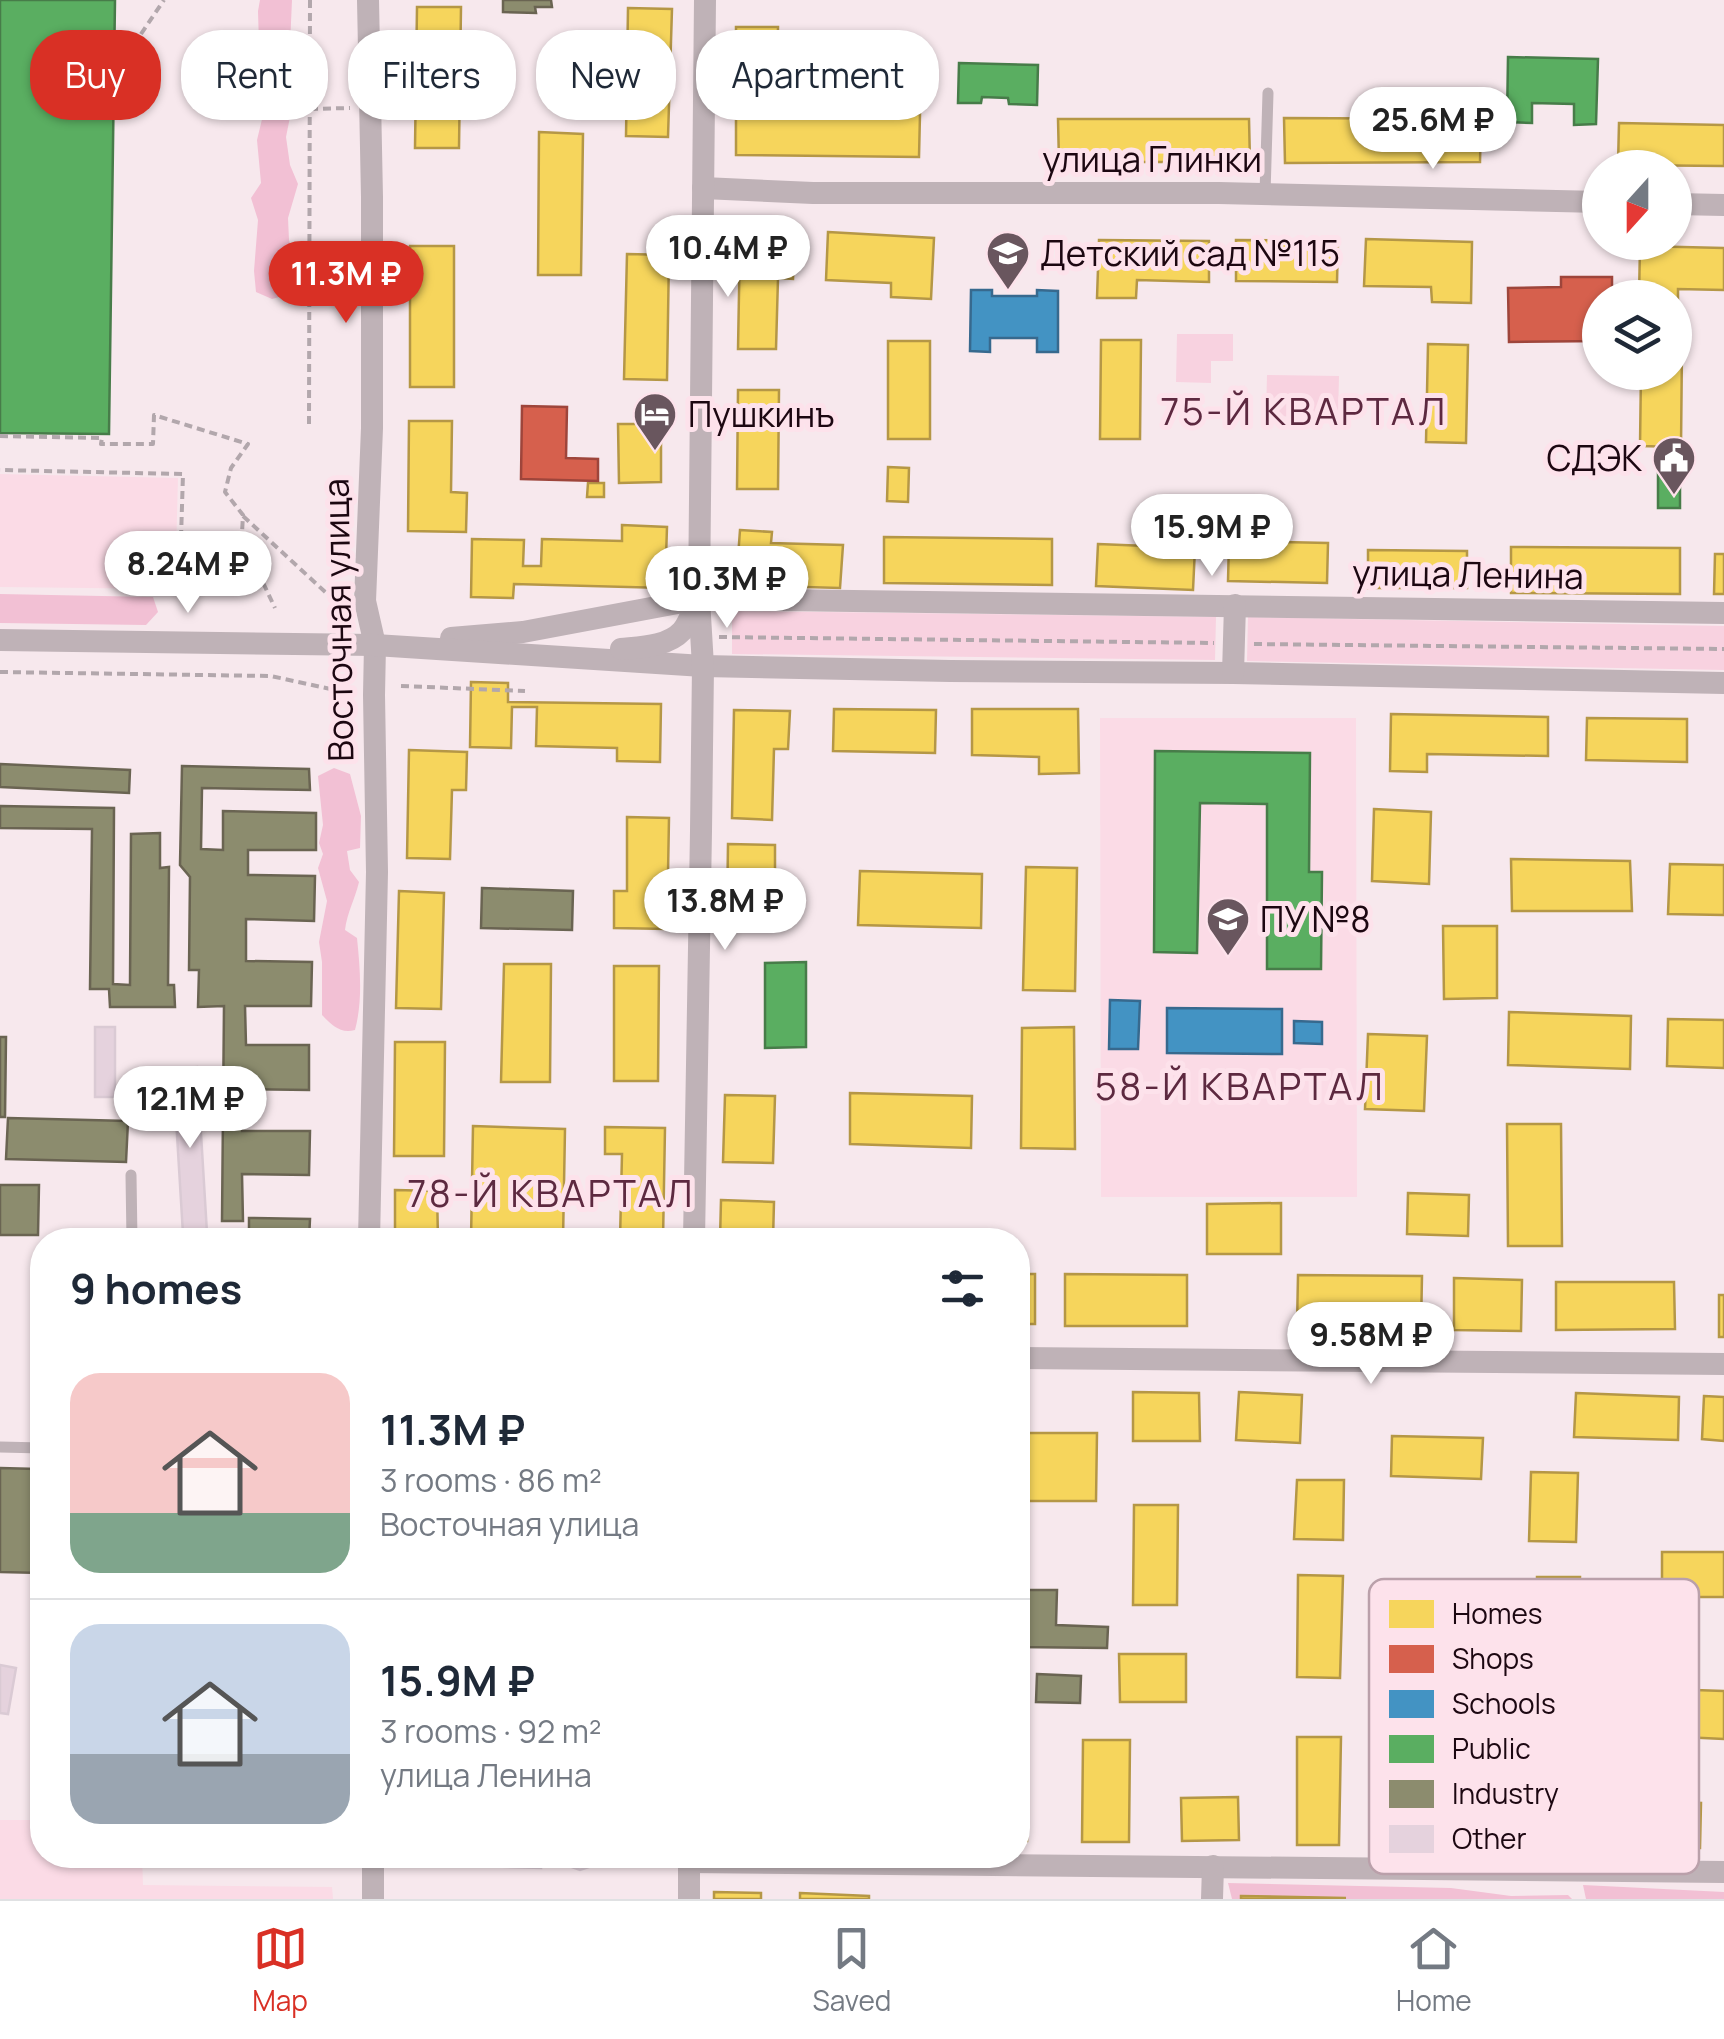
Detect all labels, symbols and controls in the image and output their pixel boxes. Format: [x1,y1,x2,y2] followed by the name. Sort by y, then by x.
[30,30,161,120] chip: Buy
[181,30,328,120] chip: Rent
[348,30,516,120] chip: Filters
[536,30,676,120] chip: New
[696,30,939,120] chip: Apartment
[1341,87,1525,172] pin: 25.6M ₽
[1371,97,1495,141] text: 25.6M ₽
[1042,135,1262,183] street label: улица Глинки
[1582,150,1692,260] north arrow
[1582,150,1692,390] map controls
[636,215,820,300] pin: 10.4M ₽
[668,225,788,269] text: 10.4M ₽
[1040,229,1340,277] place label: Детский сад №115
[985,230,1031,291] school or university icon: Детский сад №115
[254,241,438,326] pin: 11.3M ₽
[291,251,401,295] text: 11.3M ₽
[1582,280,1692,390] button: layers
[1160,384,1448,436] district label: 75-Й КВАРТАЛ
[688,390,835,438] place label: Пушкинъ
[632,391,678,452] hotel icon: Пушкинъ
[1546,434,1642,482] place label: СДЭК
[1651,435,1697,496] public building icon: СДЭК
[312,478,364,762] street label: Восточная улица
[1120,494,1304,579] pin: 15.9M ₽
[1153,504,1271,548] text: 15.9M ₽
[96,531,280,616] pin: 8.24M ₽
[127,541,249,585] text: 8.24M ₽
[635,546,819,631] pin: 10.3M ₽
[1352,548,1584,600] street label: улица Ленина
[667,556,787,600] text: 10.3M ₽
[633,868,817,953] pin: 13.8M ₽
[666,878,784,922] text: 13.8M ₽
[1260,895,1371,943] place label: ПУ №8
[1205,896,1251,957] school or university icon: ПУ №8
[1095,1059,1385,1111] district label: 58-Й КВАРТАЛ
[98,1066,282,1151] pin: 12.1M ₽
[136,1076,244,1120] text: 12.1M ₽
[407,1166,695,1218] district label: 78-Й КВАРТАЛ
[70,1259,242,1317] text: 9 homes
[935,1261,990,1316] icon: filters
[1279,1302,1463,1387] pin: 9.58M ₽
[1309,1312,1433,1356] text: 9.58M ₽
[380,1400,525,1458] text: 11.3M ₽
[150,1413,270,1533] icon: home
[380,1458,602,1502] text: 3 rooms · 86 m²
[380,1502,639,1546] text: Восточная улица
[1369,1579,1699,1874] legend
[1452,1594,1542,1632] text: Homes
[1452,1639,1534,1677] text: Shops
[380,1651,535,1709] text: 15.9M ₽
[150,1664,270,1784] icon: home
[1452,1684,1556,1722] text: Schools
[380,1709,602,1753] text: 3 rooms · 92 m²
[1452,1729,1531,1767] text: Public
[380,1753,592,1797] text: улица Ленина
[1452,1774,1559,1812] text: Industry
[1452,1819,1527,1857] text: Other
[252,1921,308,2019] tab: Map
[813,1921,891,2019] tab: Saved
[1396,1921,1472,2019] tab: Home

